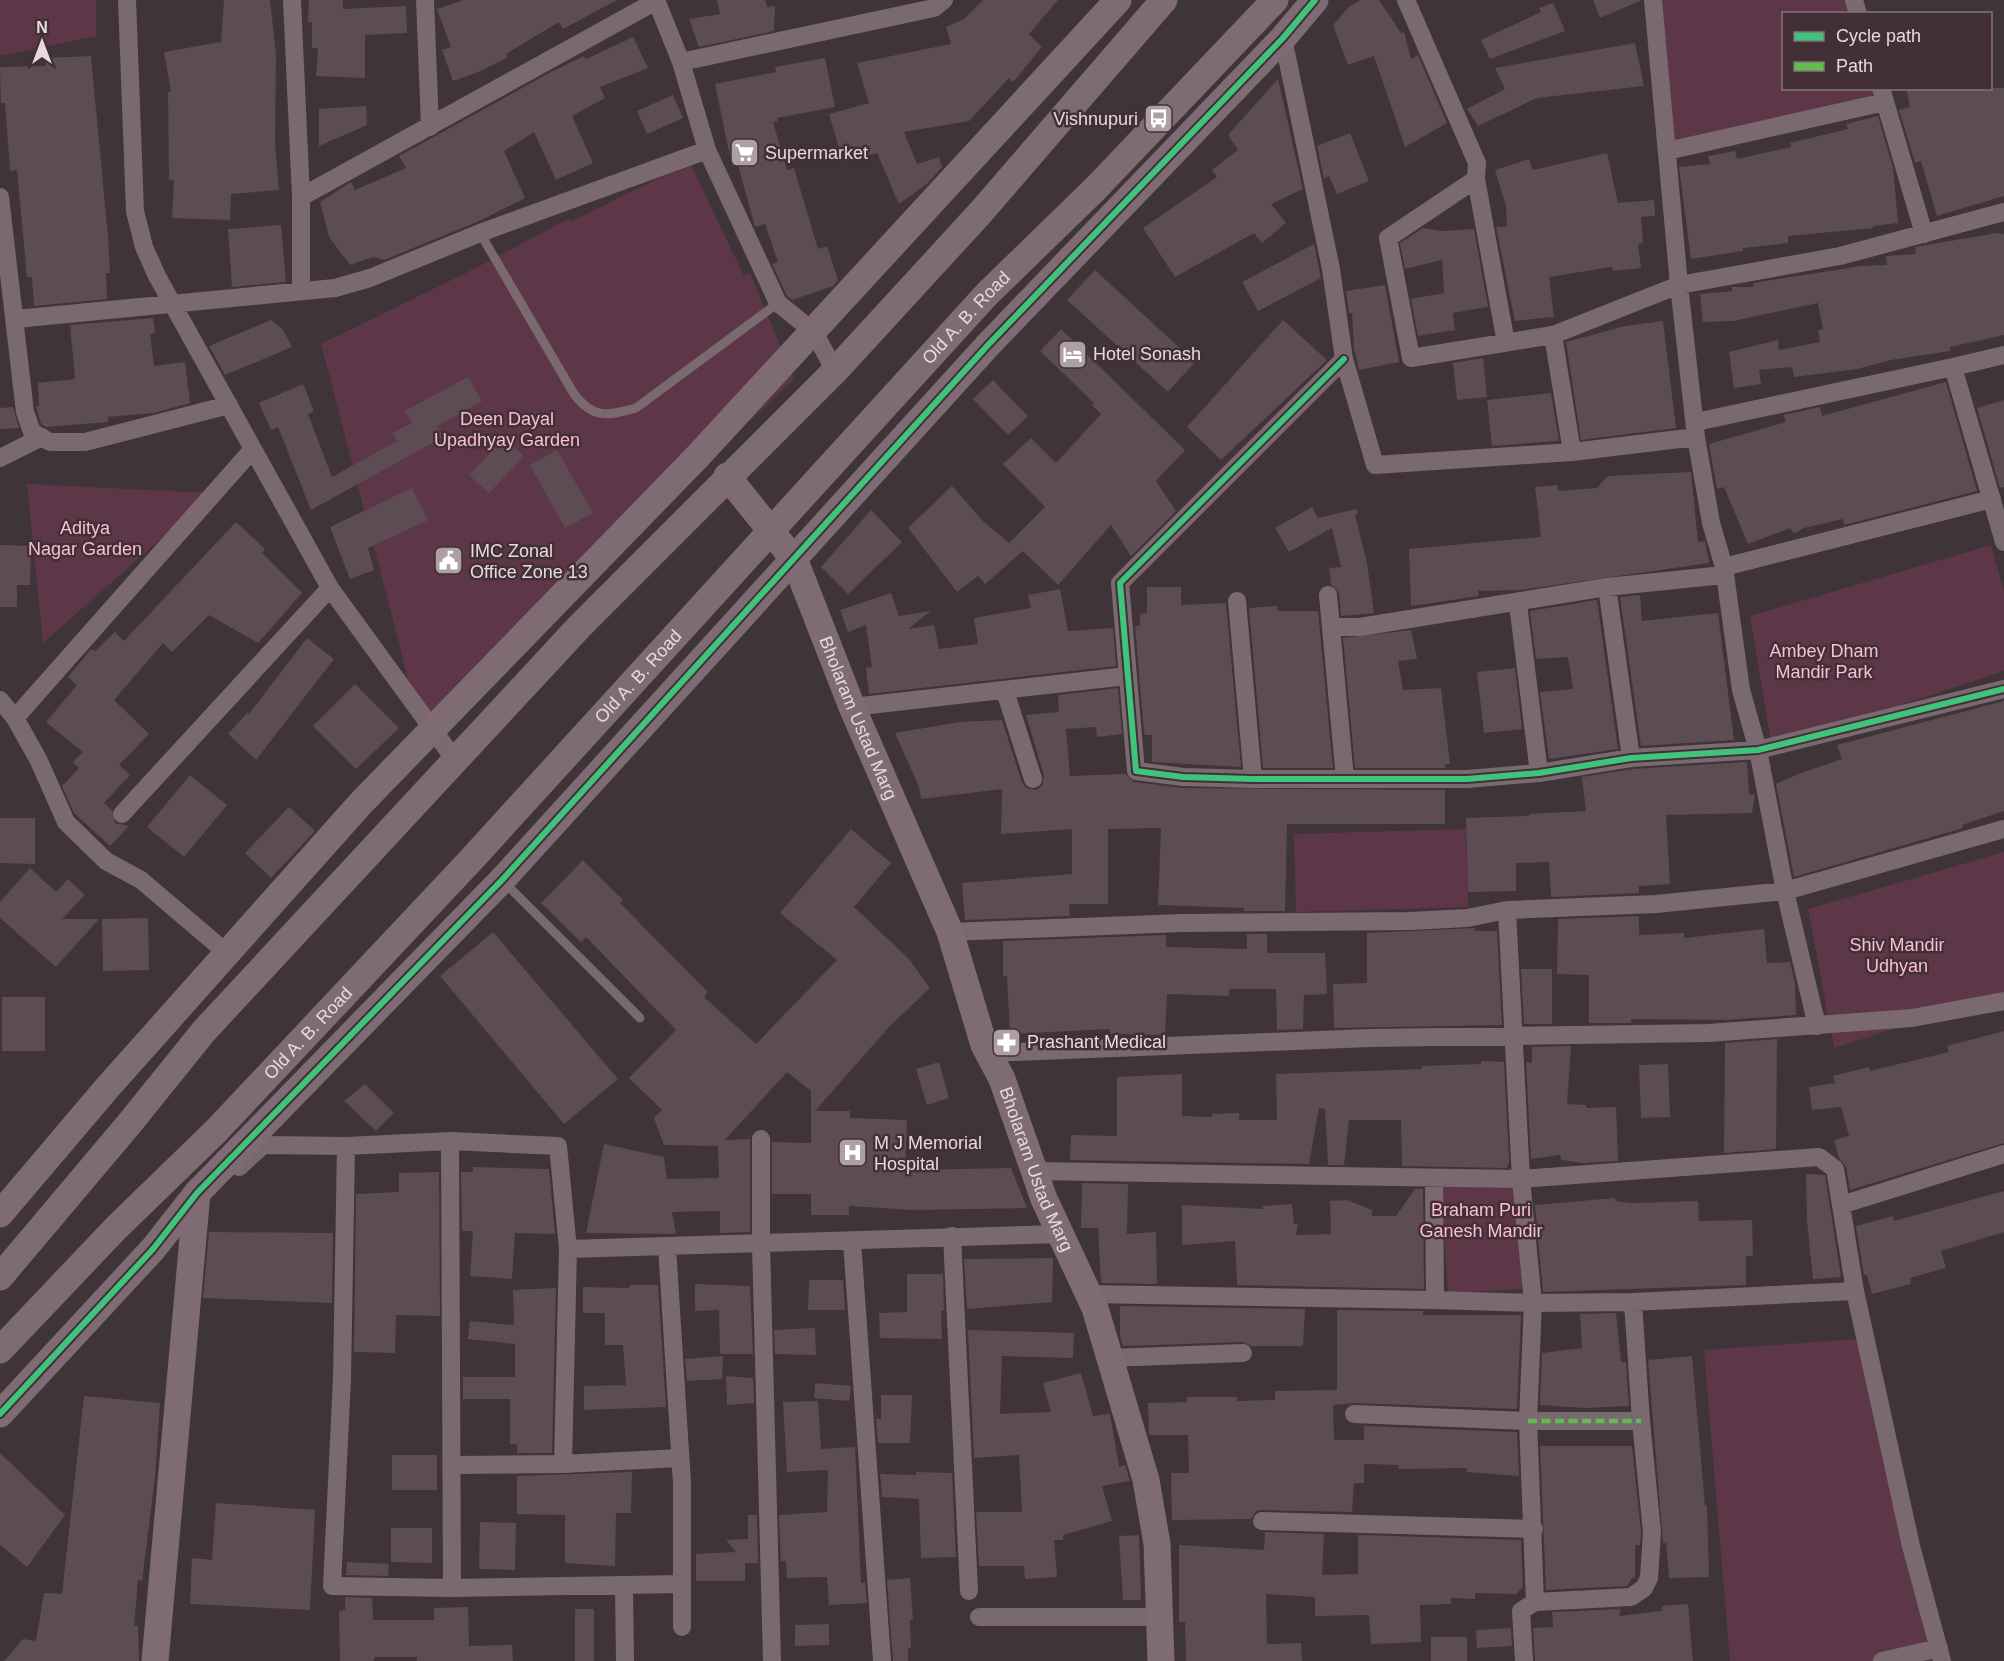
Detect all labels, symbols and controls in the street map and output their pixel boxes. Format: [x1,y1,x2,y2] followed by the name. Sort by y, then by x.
[12,12,72,72] north arrow
[1782,12,1992,90] legend
[36,19,48,36] text: N
[1836,26,1921,46] text: Cycle path
[1836,56,1873,76] text: Path
[1143,103,1175,135] bus stop icon: Vishnupuri
[1053,109,1138,129] place label: Vishnupuri
[728,137,760,169] supermarket icon: Supermarket
[765,143,868,163] place label: Supermarket
[918,267,1014,368] street label: Old A. B. Road
[1056,338,1088,370] hotel icon: Hotel Sonash
[1093,344,1201,364] place label: Hotel Sonash
[434,409,580,450] park label: Deen Dayal Upadhyay Garden
[28,518,142,559] park label: Aditya Nagar Garden
[470,541,588,582] place label: IMC Zonal Office Zone 13
[433,545,465,577] public building icon: IMC Zonal Office Zone 13
[591,626,686,727] street label: Old A. B. Road
[815,633,901,803] street label: Bholaram Ustad Marg
[1769,641,1879,682] park label: Ambey Dham Mandir Park
[1849,935,1945,976] park label: Shiv Mandir Udhyan
[260,983,356,1083] street label: Old A. B. Road
[990,1026,1022,1058] pharmacy icon: Prashant Medical
[1027,1032,1166,1052] place label: Prashant Medical
[996,1084,1077,1255] street label: Bholaram Ustad Marg
[874,1133,982,1174] place label: M J Memorial Hospital
[837,1137,869,1169] hospital icon: M J Memorial Hospital
[1419,1200,1543,1241] park label: Braham Puri Ganesh Mandir

